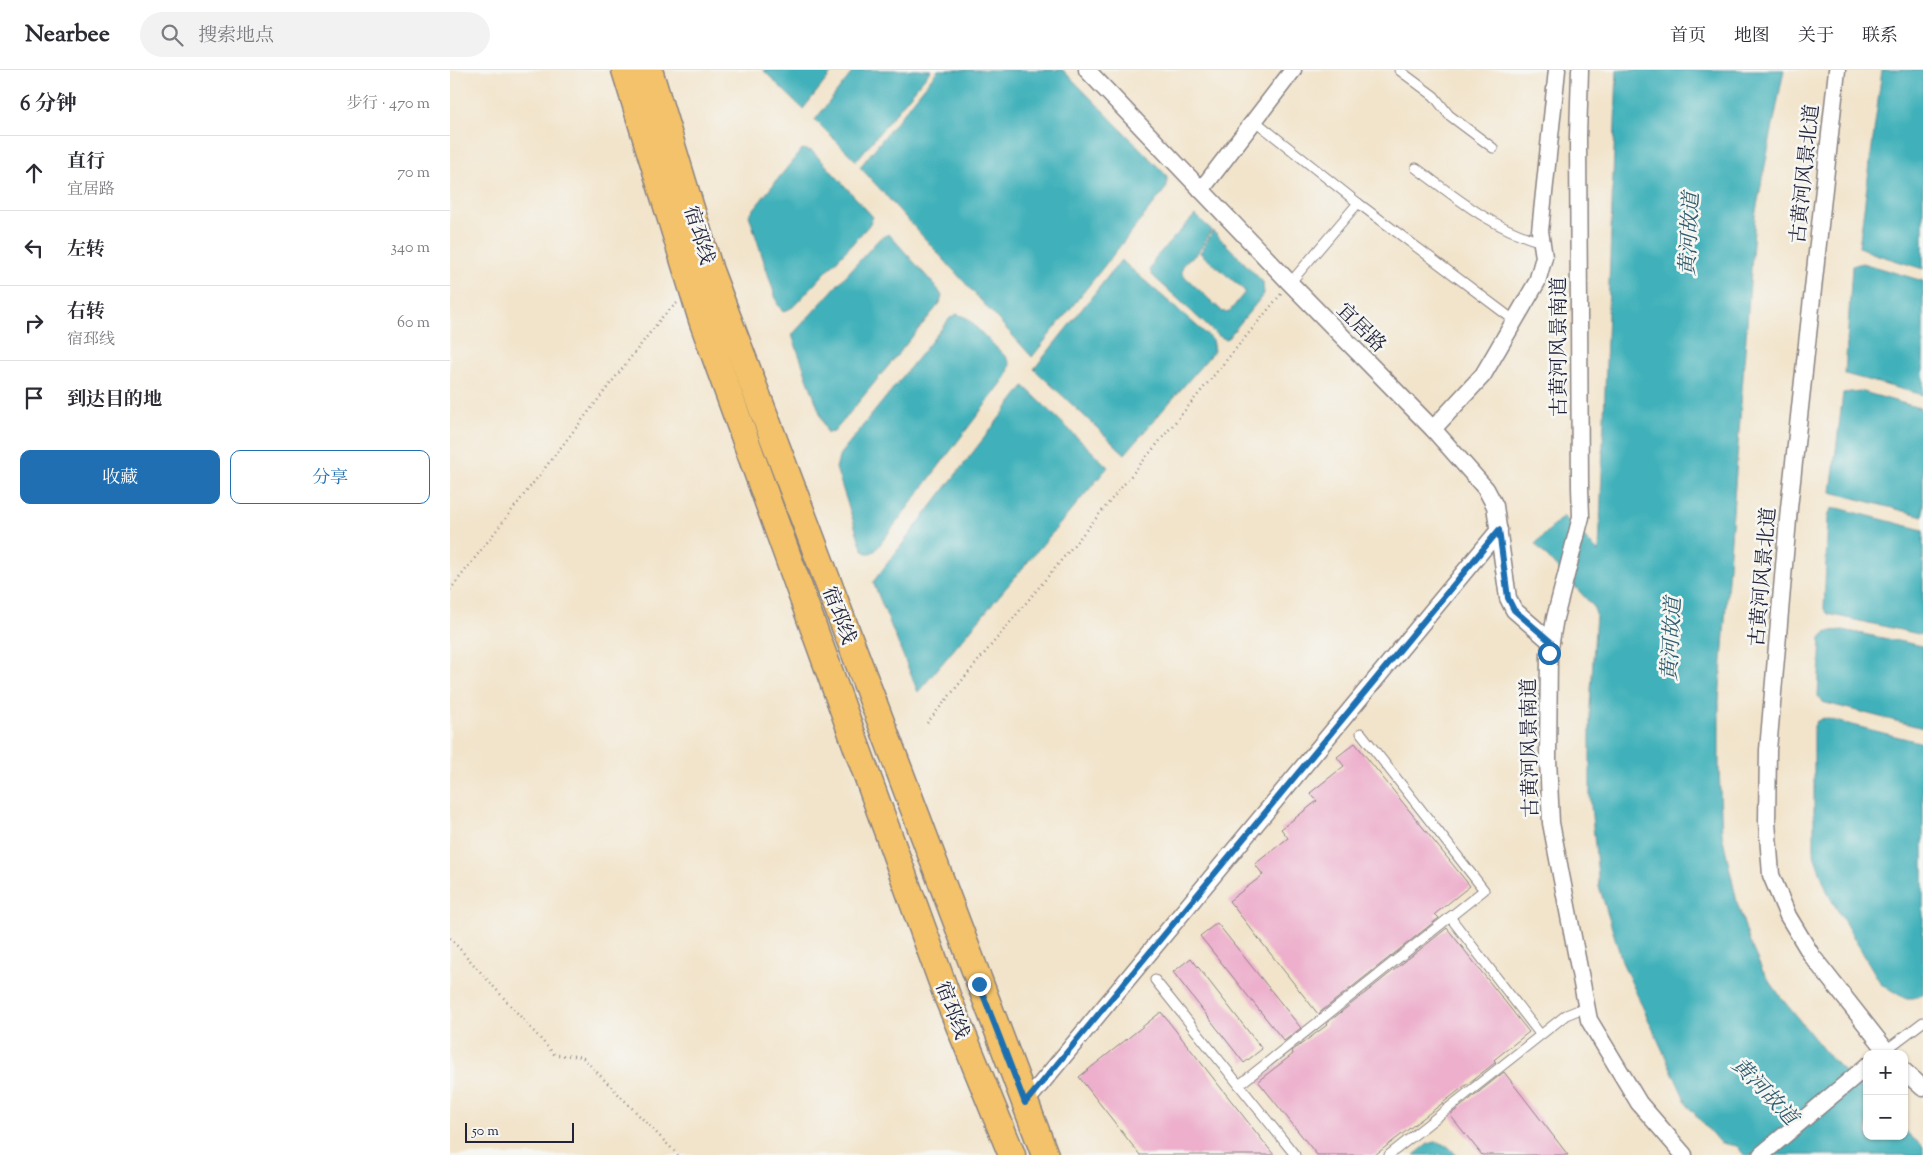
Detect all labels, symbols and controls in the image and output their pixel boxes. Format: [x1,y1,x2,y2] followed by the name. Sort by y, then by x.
[140,12,490,57] search box
[25,18,110,52] text: Nearbee
[158,21,186,49] icon: search
[198,23,274,50] text: 搜索地点
[1670,24,1706,50] text: 首页
[1734,24,1770,50] text: 地图
[1798,24,1834,50] text: 关于
[1862,24,1898,50] text: 联系
[20,90,77,120] text: 6 分钟
[346,93,430,116] text: 步行 · 470 m
[1785,103,1828,245] street label: 古黄河风景北道
[67,149,105,176] text: 直行
[20,159,48,187] icon: ahead
[397,162,430,185] text: 70 m
[67,179,115,202] text: 宜居路
[1674,188,1708,277] water label: 黄河故道
[675,203,720,269] street label: 宿邳线
[20,234,48,262] icon: left
[67,237,105,264] text: 左转
[391,237,430,260] text: 340 m
[1546,277,1575,417] street label: 古黄河风景南道
[1329,297,1392,360] street label: 宜居路
[67,299,105,326] text: 右转
[20,309,48,337] icon: right
[397,312,430,335] text: 60 m
[67,329,115,352] text: 宿邳线
[20,384,48,412] icon: arrive
[67,387,162,414] text: 到达目的地
[20,450,220,504] button: 收藏
[230,450,430,504] button: 分享
[1744,506,1785,648] street label: 古黄河风景北道
[813,583,862,649] street label: 宿邳线
[1656,593,1690,682] water label: 黄河故道
[1538,642,1561,665] route start
[1516,678,1547,818] street label: 古黄河风景南道
[968,973,991,996] route end
[926,978,975,1044] street label: 宿邳线
[1863,1050,1908,1140] map controls
[1863,1050,1908,1095] button: +
[1724,1052,1806,1135] water label: 黄河故道
[1863,1095,1908,1140] button: −
[465,1120,574,1143] scale bar
[472,1122,499,1142] text: 50 m

